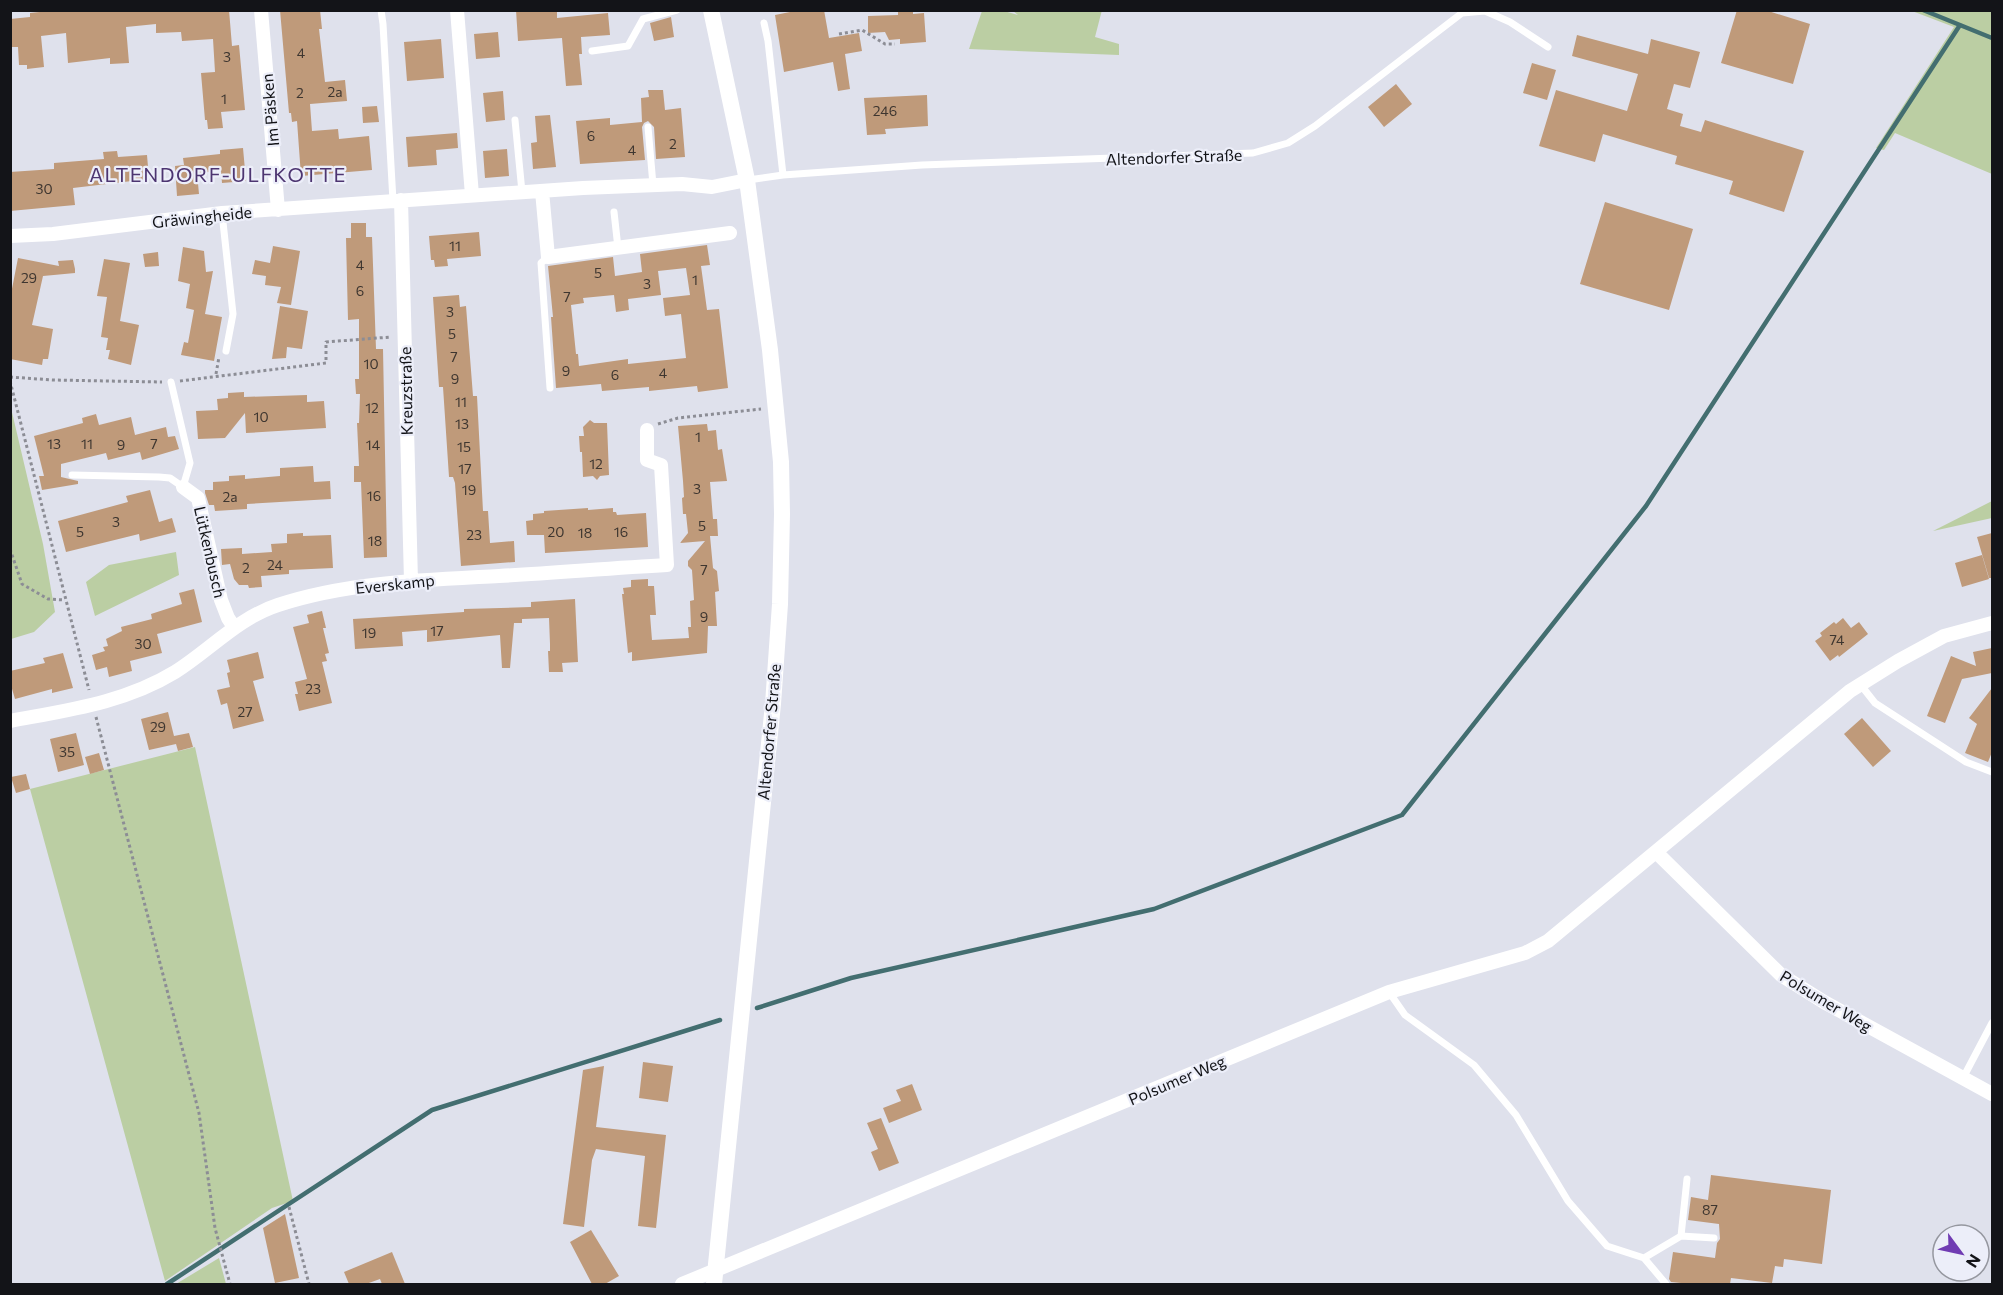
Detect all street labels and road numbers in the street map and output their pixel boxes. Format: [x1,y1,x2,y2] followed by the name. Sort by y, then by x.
[257,73,282,147] street label: Im Päsken
[1105,145,1243,168] street label: Altendorfer Straße
[151,202,253,231] street label: Gräwingheide
[395,346,416,436] street label: Kreuzstraße
[191,504,230,600] street label: Lütkenbusch
[354,570,435,597] street label: Everskamp
[753,663,784,801] street label: Altendorfer Straße
[1777,966,1876,1036] street label: Polsumer Weg
[1125,1050,1229,1109] street label: Polsumer Weg

